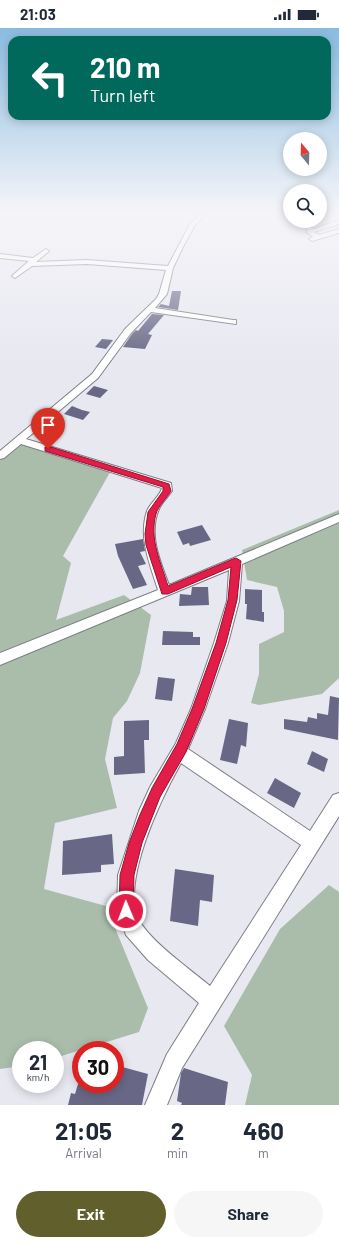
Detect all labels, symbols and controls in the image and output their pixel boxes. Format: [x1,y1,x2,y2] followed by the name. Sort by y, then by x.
[20,5,56,23] text: 21:03
[90,50,160,84] text: 210 m
[24,52,76,104] icon: left
[90,84,156,106] text: Turn left
[283,132,327,176] north arrow
[283,132,327,228] map controls
[283,184,327,228] button: search
[31,408,65,449] pin
[37,414,59,436] icon: arrive
[105,890,147,932] position arrow
[72,1041,124,1093] speed limit sign: 30
[29,1050,47,1074] text: 21
[27,1071,49,1083] text: km/h
[55,1116,112,1145] text: 21:05
[171,1116,184,1145] text: 2
[243,1116,284,1145] text: 460
[65,1145,102,1161] text: Arrival
[167,1145,188,1161] text: min
[258,1145,269,1161] text: m
[16,1191,166,1237] button: Exit
[174,1191,323,1237] button: Share

